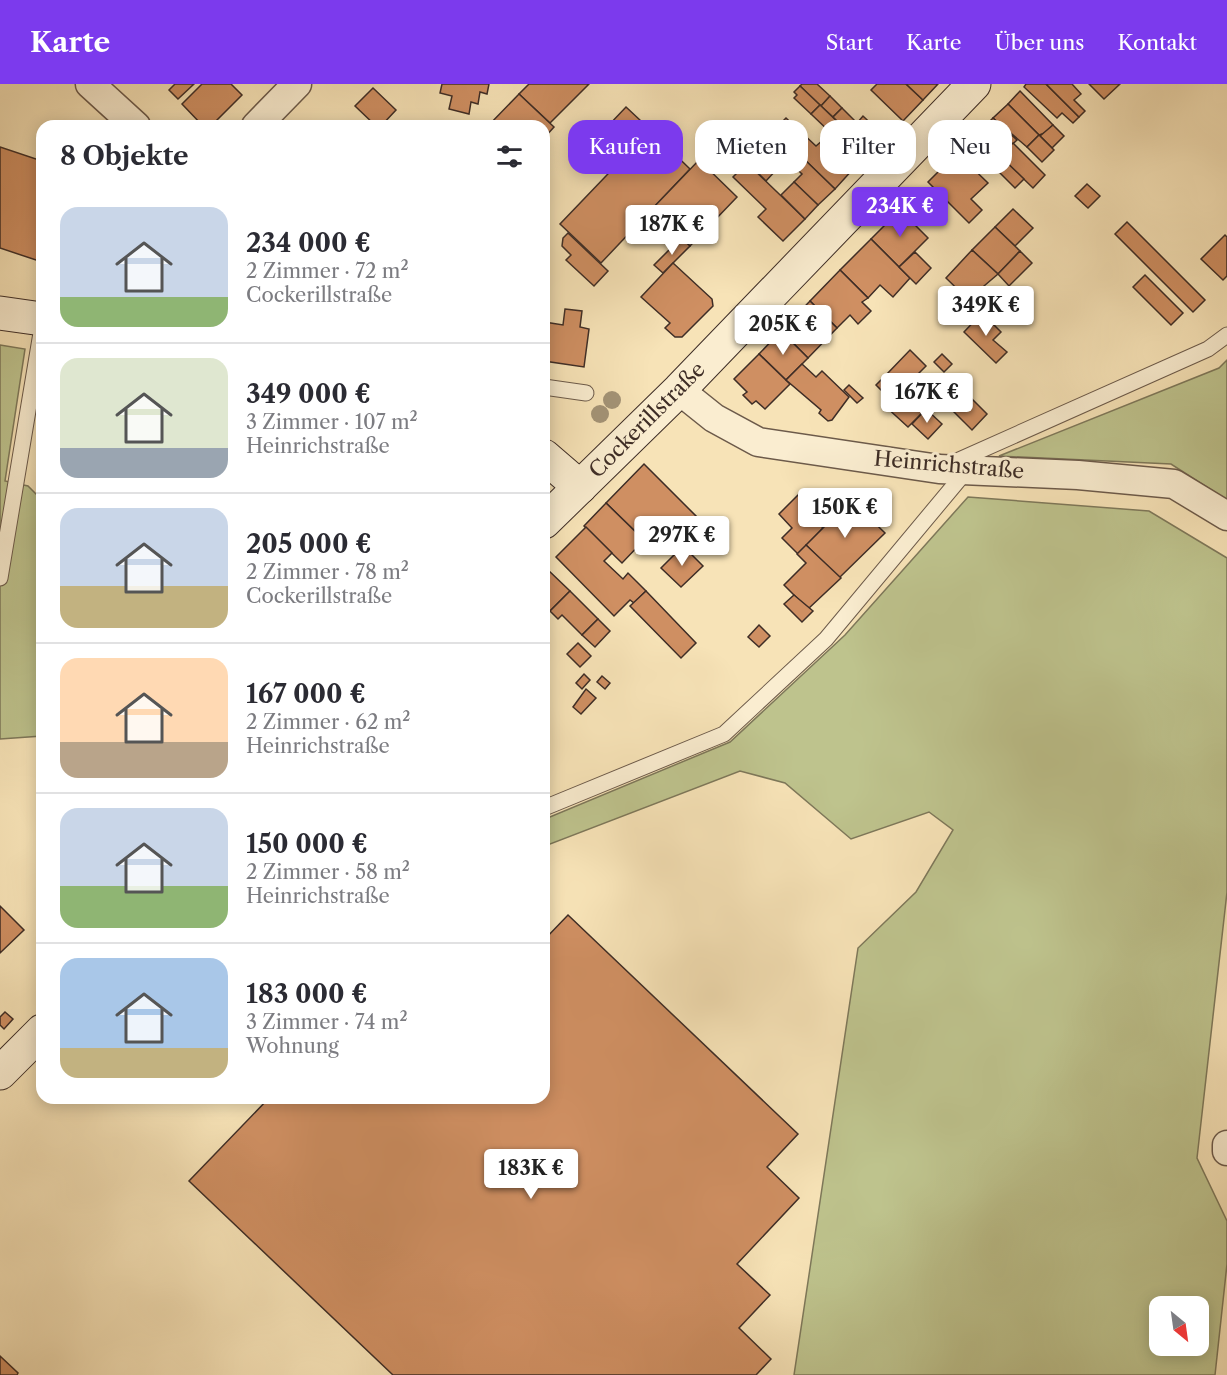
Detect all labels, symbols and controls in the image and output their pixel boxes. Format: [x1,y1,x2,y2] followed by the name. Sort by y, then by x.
[30,25,110,59] text: Karte
[826,30,873,55] text: Start
[906,30,962,55] text: Karte
[995,30,1084,55] text: Über uns
[1117,30,1197,55] text: Kontakt
[568,120,683,174] chip: Kaufen
[695,120,808,174] chip: Mieten
[820,120,916,174] chip: Filter
[928,120,1012,174] chip: Neu
[60,140,189,172] text: 8 Objekte
[493,140,526,173] icon: filters
[851,187,949,238] pin: 234K €
[866,194,934,218] text: 234K €
[623,205,721,256] pin: 187K €
[640,212,704,236] text: 187K €
[246,227,371,259] text: 234 000 €
[108,231,180,303] icon: home
[246,259,409,283] text: 2 Zimmer · 72 m²
[246,283,392,307] text: Cockerillstraße
[937,286,1035,337] pin: 349K €
[952,293,1020,317] text: 349K €
[734,305,832,356] pin: 205K €
[749,312,817,336] text: 205K €
[584,357,710,483] street label: Cockerillstraße
[878,373,976,424] pin: 167K €
[246,378,371,410] text: 349 000 €
[895,380,959,404] text: 167K €
[108,382,180,454] icon: home
[246,410,418,434] text: 3 Zimmer · 107 m²
[246,434,390,458] text: Heinrichstraße
[873,445,1025,484] street label: Heinrichstraße
[796,488,894,539] pin: 150K €
[812,495,878,519] text: 150K €
[633,516,731,567] pin: 297K €
[648,523,716,547] text: 297K €
[246,528,372,560] text: 205 000 €
[108,532,180,604] icon: home
[246,560,409,584] text: 2 Zimmer · 78 m²
[246,584,392,608] text: Cockerillstraße
[246,678,366,710] text: 167 000 €
[108,682,180,754] icon: home
[246,710,411,734] text: 2 Zimmer · 62 m²
[246,734,390,758] text: Heinrichstraße
[246,828,368,860] text: 150 000 €
[108,832,180,904] icon: home
[246,860,410,884] text: 2 Zimmer · 58 m²
[246,884,390,908] text: Heinrichstraße
[246,978,368,1010] text: 183 000 €
[108,982,180,1054] icon: home
[246,1010,408,1034] text: 3 Zimmer · 74 m²
[246,1034,339,1058] text: Wohnung
[482,1149,580,1200] pin: 183K €
[498,1156,564,1180] text: 183K €
[1149,1296,1209,1356] north arrow
[1149,1296,1209,1356] map controls

